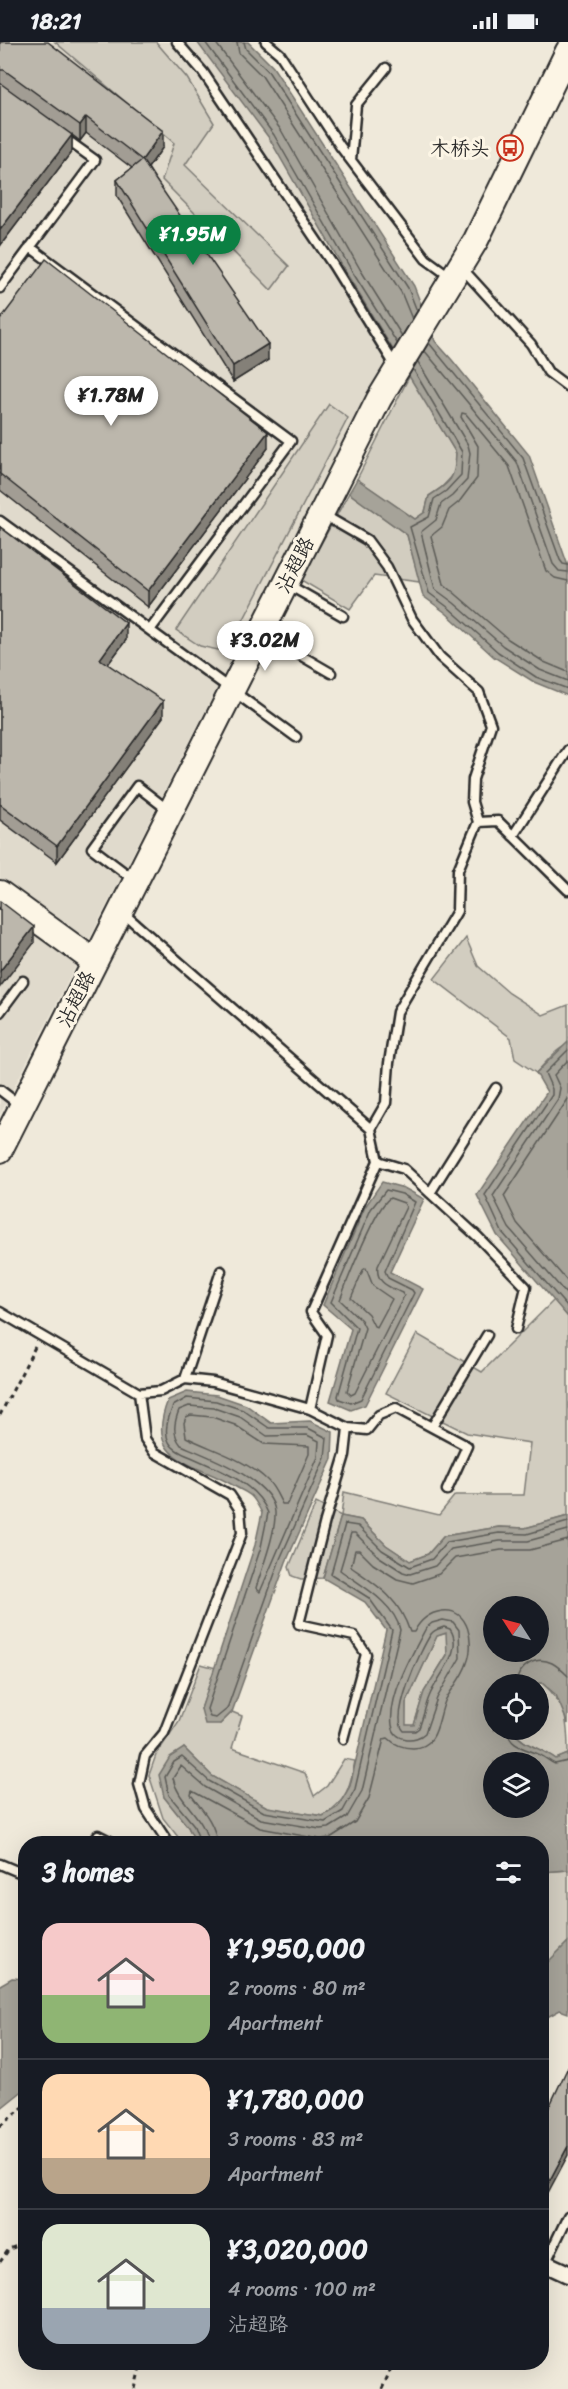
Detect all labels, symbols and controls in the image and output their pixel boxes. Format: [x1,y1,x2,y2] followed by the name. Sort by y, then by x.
[30,2,81,41] text: 18:21
[430,131,490,166] place label: 木桥头
[495,133,525,163] bus stop icon: 木桥头
[144,215,242,266] pin: ¥1.95M
[160,217,226,252] text: ¥1.95M
[62,376,160,427] pin: ¥1.78M
[78,378,144,413] text: ¥1.78M
[266,529,325,600] street label: 沾超路
[216,621,314,672] pin: ¥3.02M
[231,623,299,658] text: ¥3.02M
[47,963,106,1034] street label: 沾超路
[483,1596,549,1662] north arrow
[483,1596,549,1818] map controls
[483,1674,549,1740] button: locate
[483,1752,549,1818] button: layers
[42,1849,134,1895] text: 3 homes
[492,1856,525,1889] icon: filters
[228,1925,365,1971] text: ¥1,950,000
[90,1947,162,2019] icon: home
[228,1971,366,2006] text: 2 rooms · 80 m²
[228,2006,322,2041] text: Apartment
[228,2076,364,2122] text: ¥1,780,000
[90,2098,162,2170] icon: home
[228,2122,363,2157] text: 3 rooms · 83 m²
[228,2157,322,2192] text: Apartment
[228,2226,368,2272] text: ¥3,020,000
[90,2248,162,2320] icon: home
[228,2272,376,2307] text: 4 rooms · 100 m²
[228,2307,288,2342] text: 沾超路

